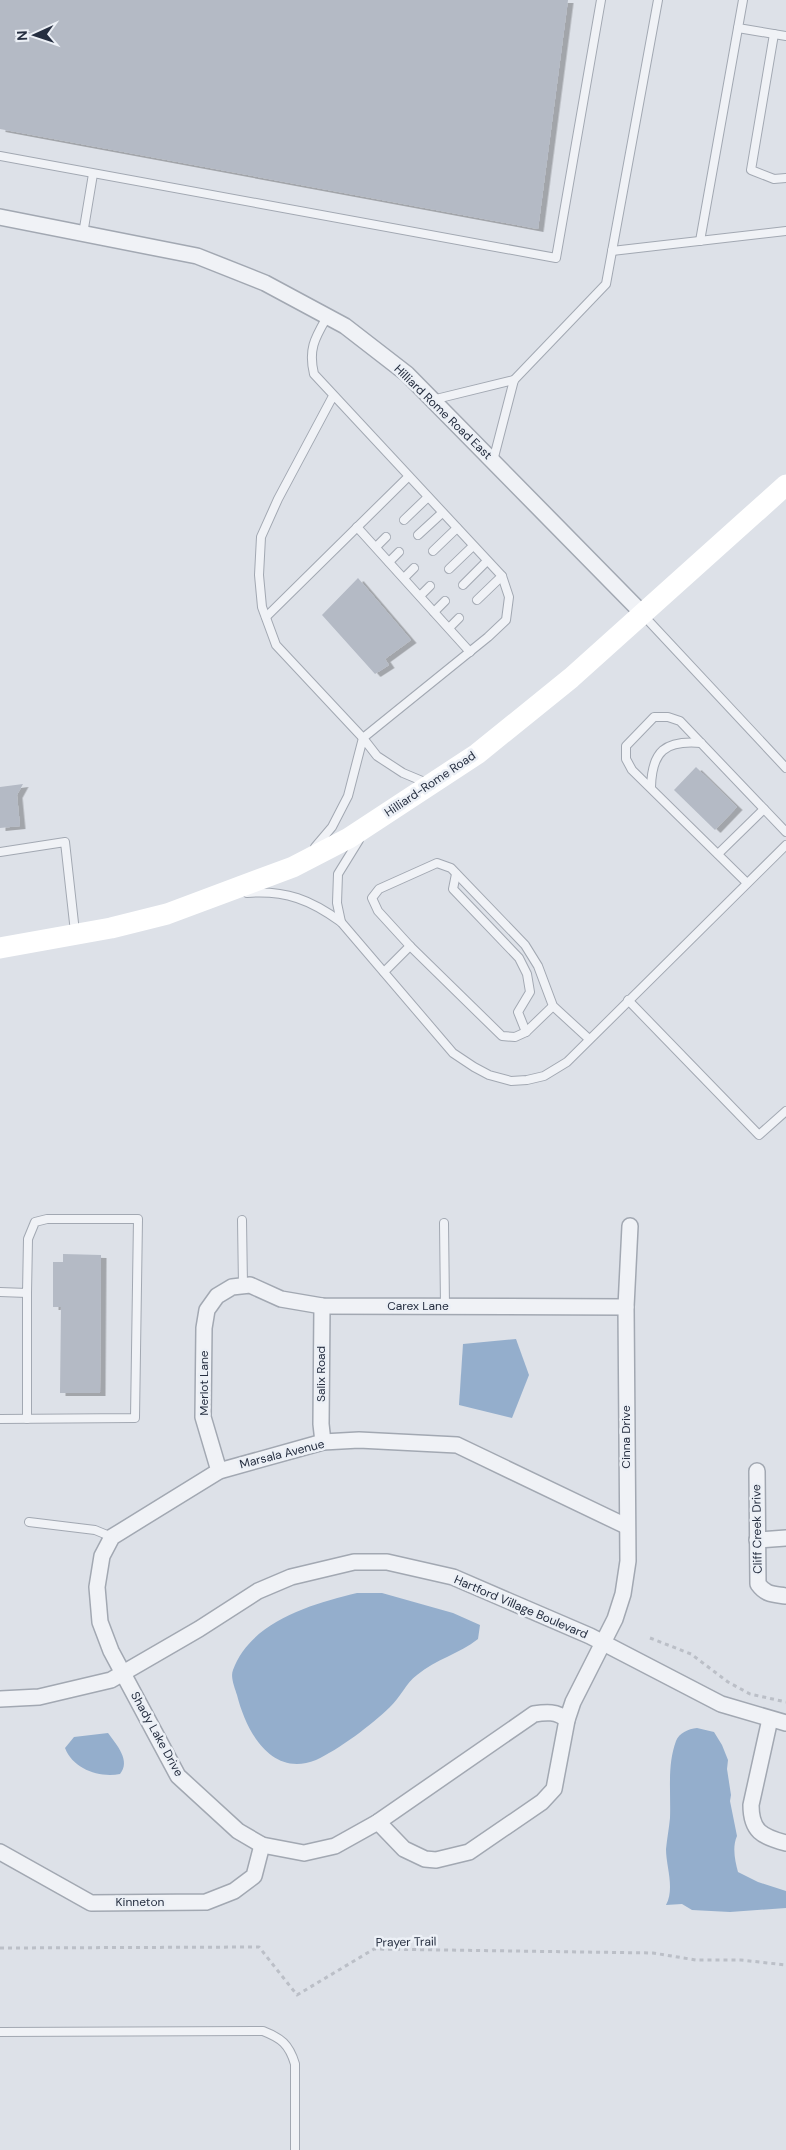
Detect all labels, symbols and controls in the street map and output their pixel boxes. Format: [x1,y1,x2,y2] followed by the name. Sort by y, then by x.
[10,10,60,60] north arrow
[13,30,31,41] text: N
[391,361,496,463] street label: Hilliard Rome Road East
[381,748,479,820] street label: Hilliard-Rome Road
[387,1298,449,1314] street label: Carex Lane
[313,1346,329,1402] street label: Salix Road
[196,1350,212,1416] street label: Merlot Lane
[618,1405,634,1469] street label: Cinna Drive
[238,1436,326,1472] street label: Marsala Avenue
[748,1484,766,1574] street label: Cliff Creek Drive
[452,1572,590,1642] street label: Hartford Village Boulevard
[127,1689,187,1779] street label: Shady Lake Drive
[116,1894,165,1910] street label: Kinneton
[375,1933,437,1951] street label: Prayer Trail

